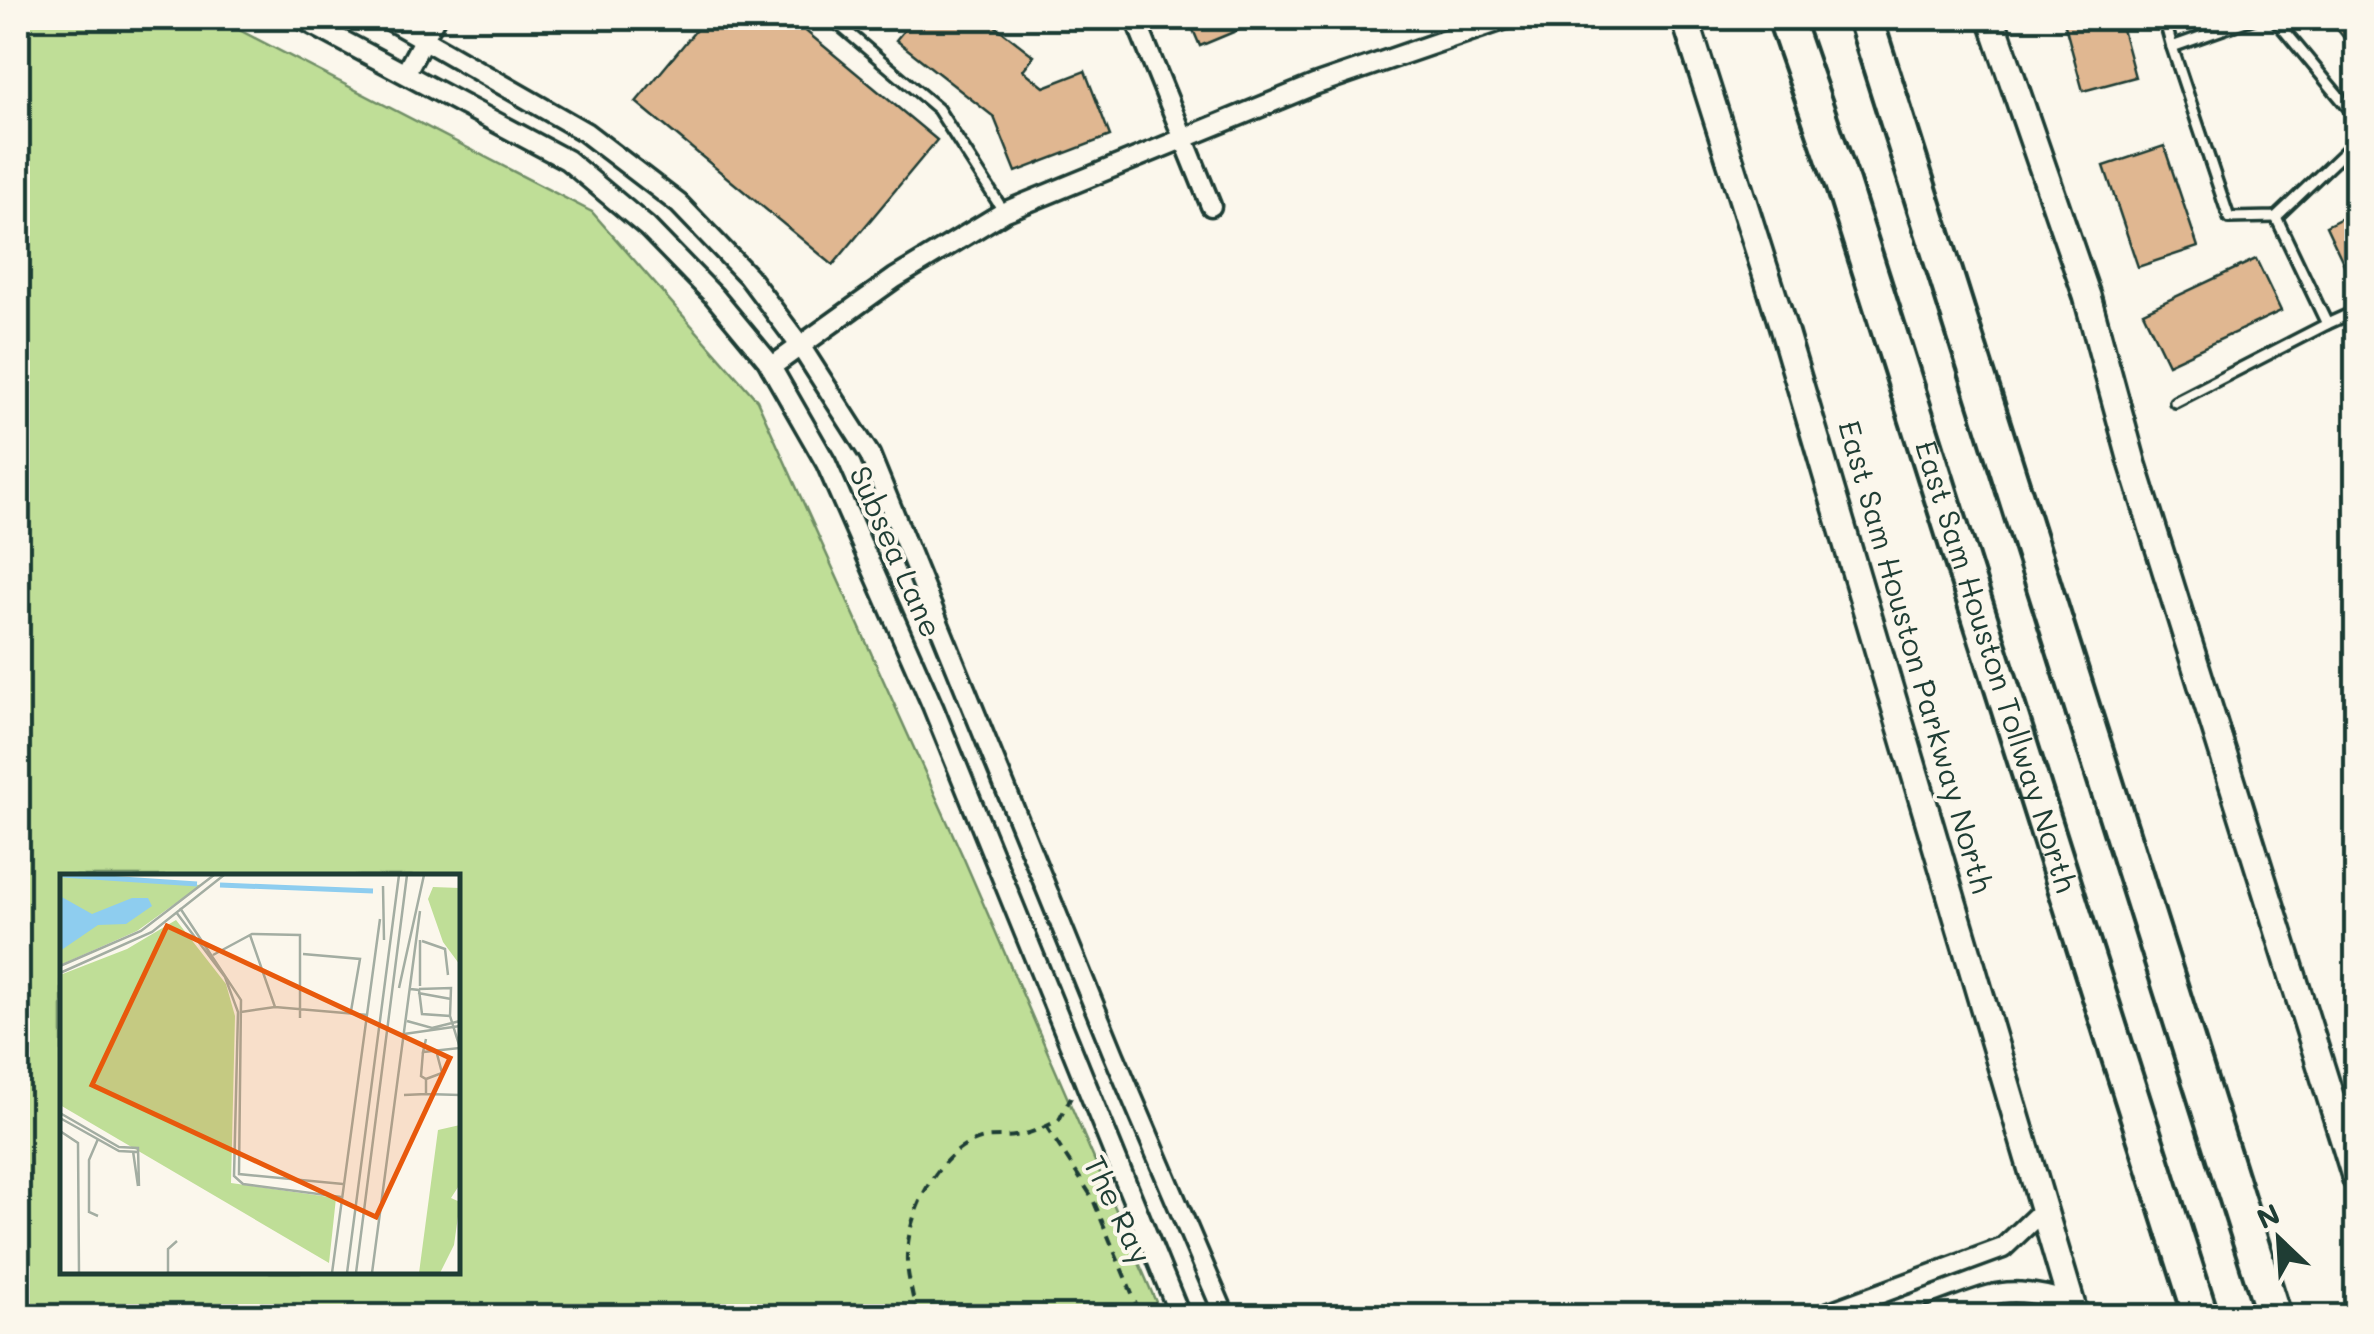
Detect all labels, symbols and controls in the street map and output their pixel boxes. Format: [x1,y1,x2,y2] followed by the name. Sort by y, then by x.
[1830,415,2004,898] street label: East Sam Houston Parkway North
[1907,435,2088,897] street label: East Sam Houston Tollway North
[841,459,952,643] street label: Subsea Lane
[60,874,460,1274] inset map
[1076,1148,1162,1270] street label: The Ray
[2229,1189,2329,1289] north arrow
[2251,1195,2285,1236] text: N

